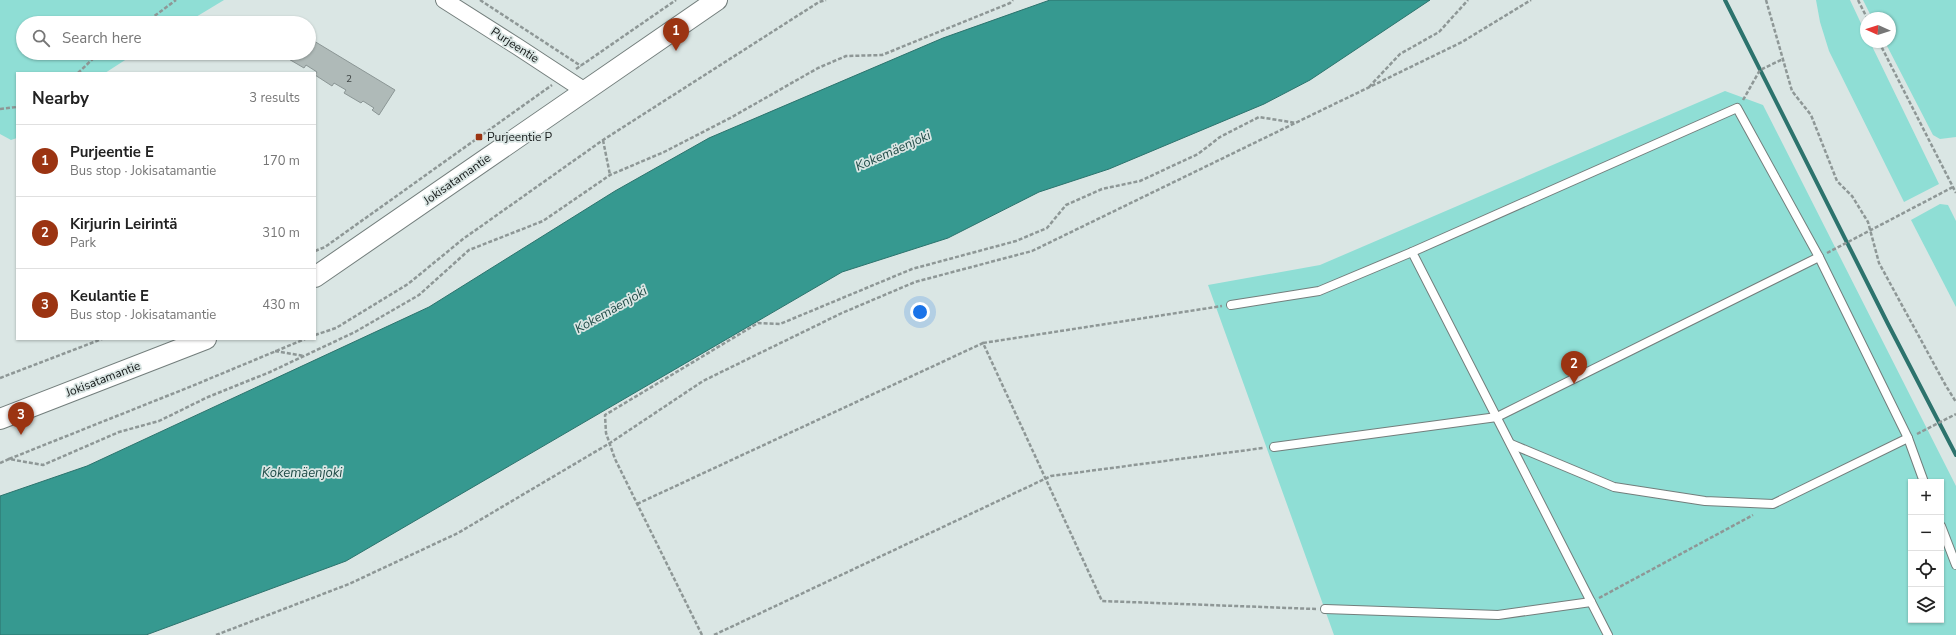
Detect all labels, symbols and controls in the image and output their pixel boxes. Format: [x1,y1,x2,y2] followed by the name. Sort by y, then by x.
[1860,12,1896,48] north arrow
[16,16,316,60] search box
[663,18,689,51] pin: 1
[488,23,542,67] street label: Purjeentie
[30,27,52,49] icon: search
[62,28,142,48] text: Search here
[346,72,352,86] house number: 2
[32,87,89,110] text: Nearby
[249,89,300,107] text: 3 results
[853,126,934,176] water label: Kokemäenjoki
[487,129,552,145] place label: Purjeentie P
[474,132,484,142] marker: Purjeentie P
[70,142,154,162] text: Purjeentie E
[419,150,494,209] street label: Jokisatamantie
[41,152,49,170] text: 1
[262,152,300,170] text: 170 m
[70,162,216,180] text: Bus stop · Jokisatamantie
[70,214,178,234] text: Kirjurin Leirintä
[41,224,49,242] text: 2
[262,224,300,242] text: 310 m
[70,234,96,252] text: Park
[572,282,651,338] water label: Kokemäenjoki
[70,286,149,306] text: Keulantie E
[41,296,49,314] text: 3
[262,296,300,314] text: 430 m
[910,302,930,322] your location
[70,306,216,324] text: Bus stop · Jokisatamantie
[1561,351,1587,384] pin: 2
[62,357,143,401] street label: Jokisatamantie
[8,402,34,435] pin: 3
[262,464,343,482] water label: Kokemäenjoki
[1908,479,1944,623] map controls
[1908,479,1944,515] button: +
[1908,515,1944,551] button: −
[1908,551,1944,587] button: locate
[1908,587,1944,623] button: layers

